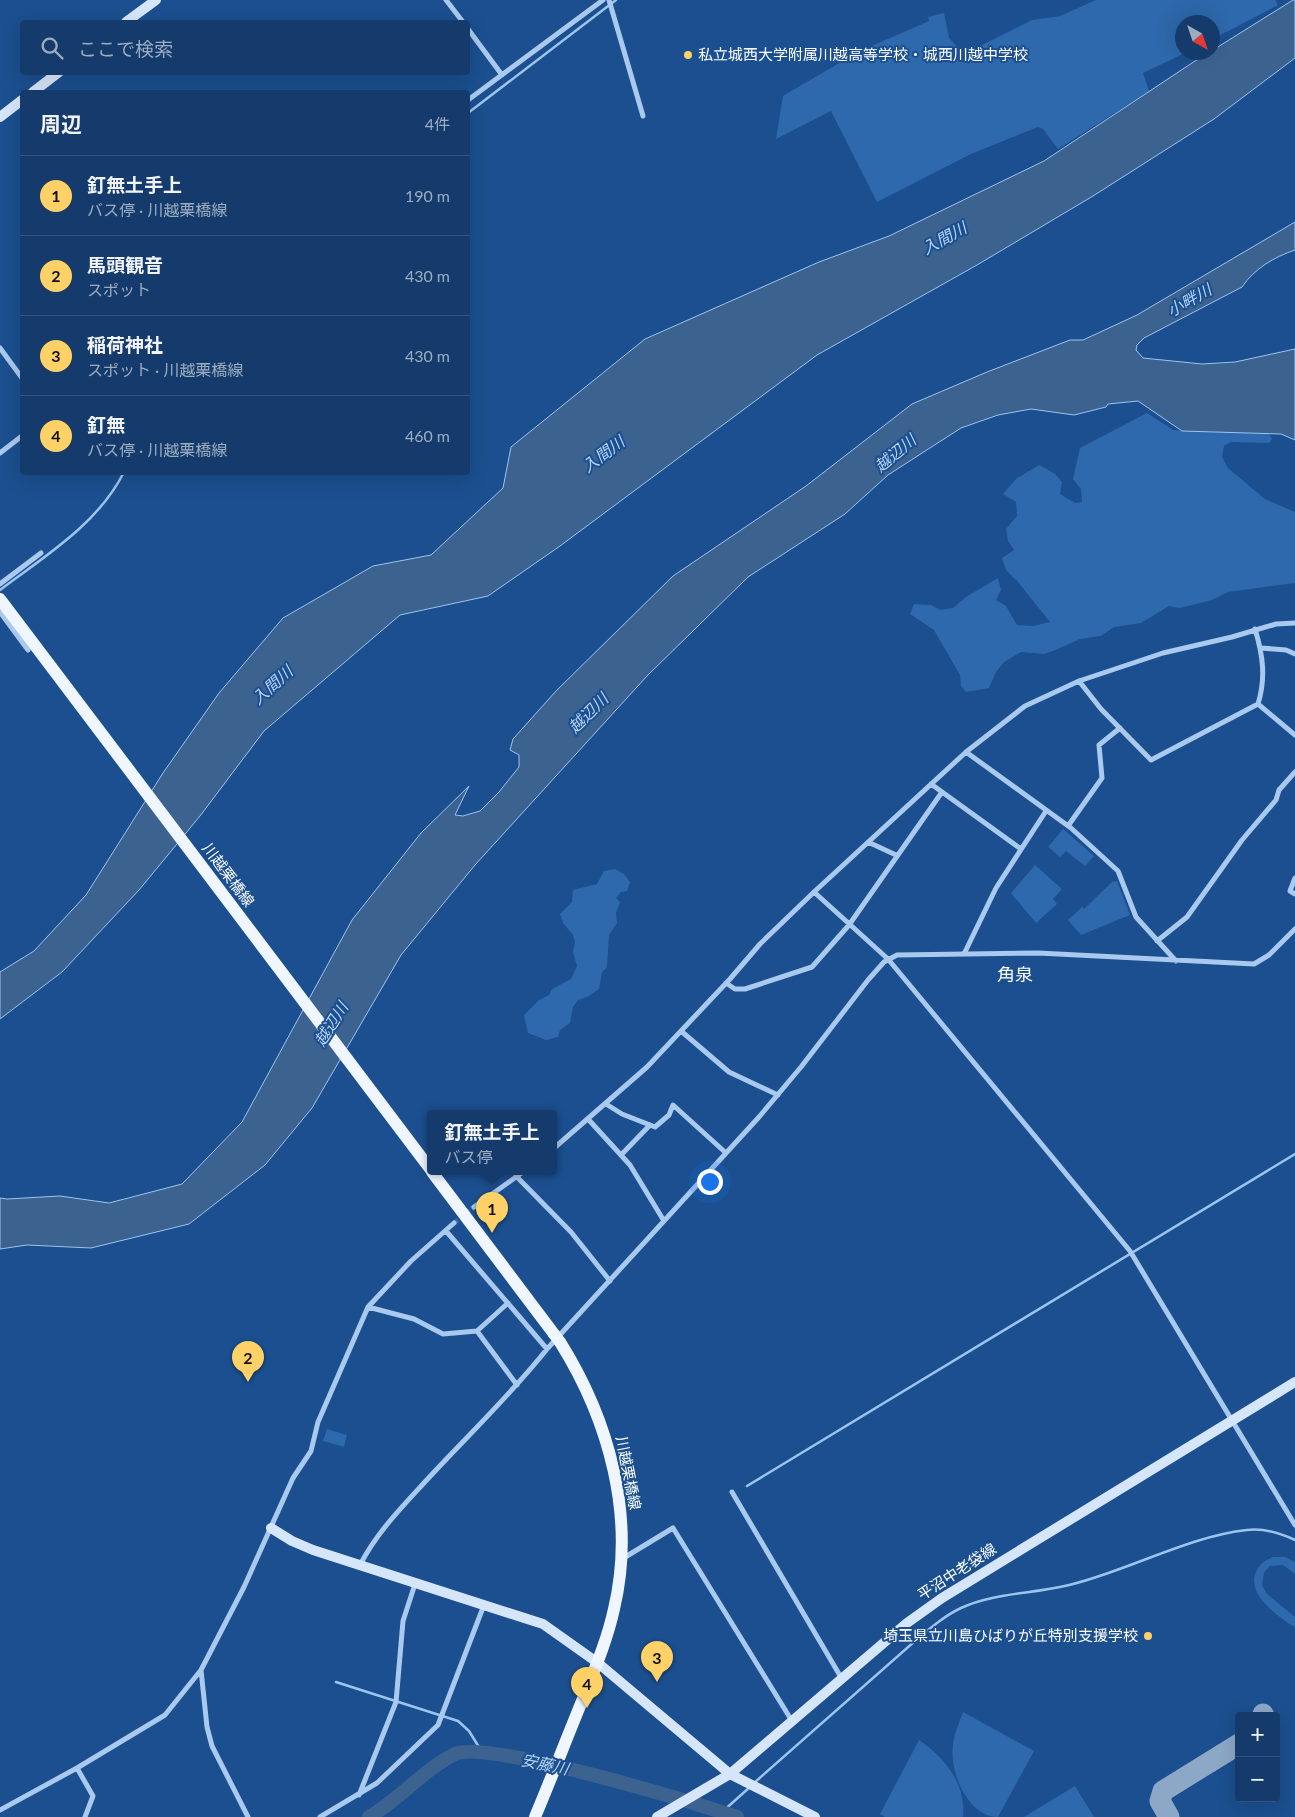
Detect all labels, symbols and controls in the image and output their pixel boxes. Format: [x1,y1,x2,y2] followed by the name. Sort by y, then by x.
[1175,15,1220,60] north arrow
[20,20,470,75] search box
[38,34,66,62] icon: search
[78,37,173,60] text: ここで検索
[698,45,1028,63] place label: 私立城西大学附属川越高等学校・城西川越中学校
[682,49,694,61] marker: 私立城西大学附属川越高等学校・城西川越中学校
[40,111,82,136] text: 周辺
[425,114,450,133] text: 4件
[87,173,182,196] text: 釘無土手上
[51,186,61,205] text: 1
[405,186,450,205] text: 190 m
[87,200,227,219] text: バス停 · 川越栗橋線
[918,217,971,258] water label: 入間川
[87,253,163,276] text: 馬頭観音
[51,266,61,285] text: 2
[405,266,450,285] text: 430 m
[1163,278,1216,320] water label: 小畔川
[87,280,151,299] text: スポット
[87,333,163,356] text: 稲荷神社
[51,346,61,365] text: 3
[405,346,450,365] text: 430 m
[87,360,243,379] text: スポット · 川越栗橋線
[87,413,125,436] text: 釘無
[51,426,61,445] text: 4
[405,426,450,445] text: 460 m
[870,429,921,475] water label: 越辺川
[578,430,629,476] water label: 入間川
[87,440,227,459] text: バス停 · 川越栗橋線
[247,660,297,708] water label: 入間川
[564,688,613,736] water label: 越辺川
[199,839,259,910] street label: 川越栗橋線
[997,963,1033,985] district label: 角泉
[310,997,352,1049] water label: 越辺川
[427,1110,557,1175] popup
[444,1120,540,1143] text: 釘無土手上
[444,1147,493,1166] text: バス停
[697,1169,723,1195] your location
[476,1192,508,1233] pin: 1
[232,1341,264,1382] pin: 2
[613,1434,645,1511] street label: 川越栗橋線
[914,1539,999,1603] street label: 平沼中老袋線
[883,1626,1138,1644] place label: 埼玉県立川島ひばりが丘特別支援学校
[1142,1630,1154,1642] marker: 埼玉県立川島ひばりが丘特別支援学校
[641,1641,673,1682] pin: 3
[571,1667,603,1708] pin: 4
[1235,1712,1280,1802] map controls
[1235,1712,1280,1757] button: +
[520,1749,573,1778] water label: 安藤川
[1235,1757,1280,1802] button: −

